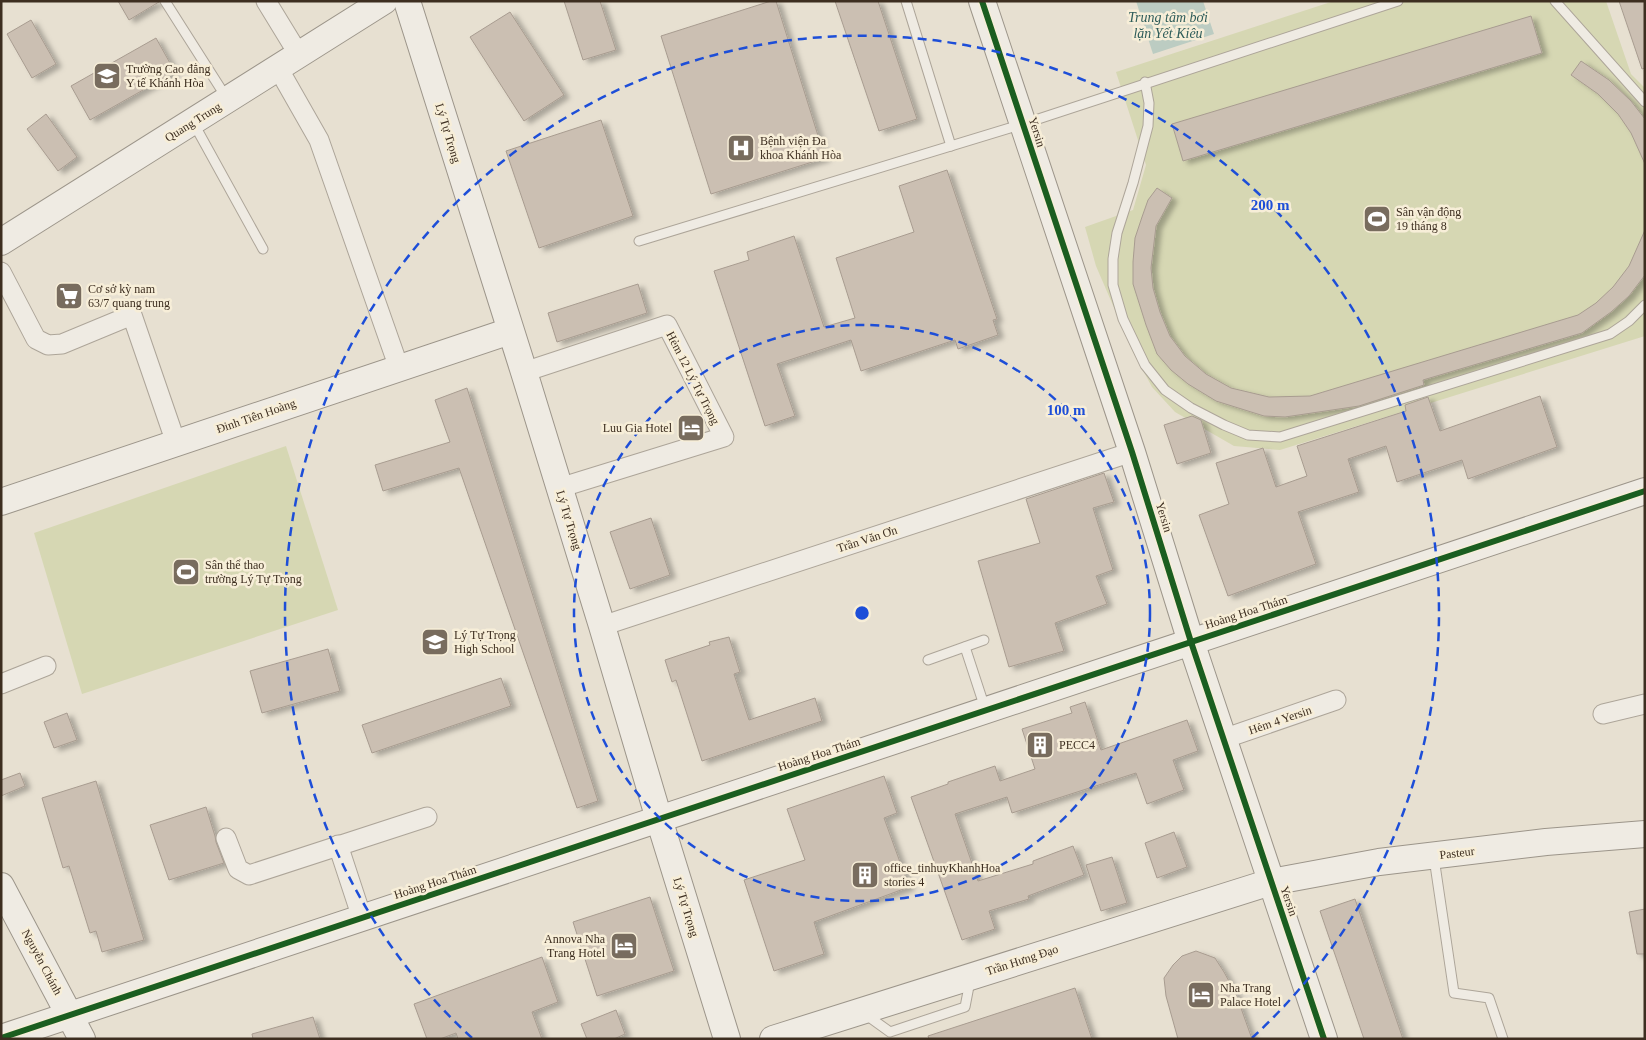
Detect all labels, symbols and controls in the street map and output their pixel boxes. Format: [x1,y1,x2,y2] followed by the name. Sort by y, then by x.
[1128,10,1208,41] water label: Trung tâm bơi lặn Yết Kiêu
[92,61,122,91] school or university icon: Trường Cao đẳng Y tế Khánh Hòa
[126,62,210,90] place label: Trường Cao đẳng Y tế Khánh Hòa
[162,99,224,145] street label: Quang Trung
[432,101,464,165] street label: Lý Tự Trọng
[1026,115,1048,149] street label: Yersin
[726,133,756,163] hospital icon: Bệnh viện Đa khoa Khánh Hòa
[760,134,842,162] place label: Bệnh viện Đa khoa Khánh Hòa
[1251,197,1290,213] text: 200 m
[1362,204,1392,234] sports icon: Sân vận động 19 tháng 8
[1396,205,1461,233] place label: Sân vận động 19 tháng 8
[54,281,84,311] supermarket icon: Cơ sở kỳ nam 63/7 quang trung
[88,282,170,310] place label: Cơ sở kỳ nam 63/7 quang trung
[663,329,723,427] street label: Hẻm 12 Lý Tự Trọng
[214,396,298,436] street label: Đinh Tiên Hoàng
[1047,402,1086,418] text: 100 m
[676,413,706,443] hotel icon: Luu Gia Hotel
[603,421,673,435] place label: Luu Gia Hotel
[553,488,585,552] street label: Lý Tự Trọng
[1153,500,1175,534] street label: Yersin
[835,523,899,555] street label: Trần Văn Ơn
[171,557,201,587] sports icon: Sân thể thao trường Lý Tự Trọng
[205,558,302,586] place label: Sân thể thao trường Lý Tự Trọng
[1203,592,1290,632] street label: Hoàng Hoa Thám
[853,604,871,622] centre of rings
[420,627,450,657] school or university icon: Lý Tự Trọng High School
[454,628,516,656] place label: Lý Tự Trọng High School
[1247,703,1313,737] street label: Hẻm 4 Yersin
[1025,730,1055,760] building icon: PECC4
[776,734,863,774] street label: Hoàng Hoa Thám
[1059,738,1095,752] place label: PECC4
[1439,844,1475,862] street label: Pasteur
[850,860,880,890] building icon: office_tinhuyKhanhHoa stories 4
[884,861,1001,889] place label: office_tinhuyKhanhHoa stories 4
[392,862,479,902] street label: Hoàng Hoa Thám
[670,875,702,939] street label: Lý Tự Trọng
[1277,884,1301,918] street label: Yersin
[19,927,65,997] street label: Nguyễn Chánh
[609,931,639,961] hotel icon: Annova Nha Trang Hotel
[544,932,606,960] place label: Annova Nha Trang Hotel
[984,942,1060,978] street label: Trần Hưng Đạo
[1186,980,1216,1010] hotel icon: Nha Trang Palace Hotel
[1220,981,1282,1009] place label: Nha Trang Palace Hotel

